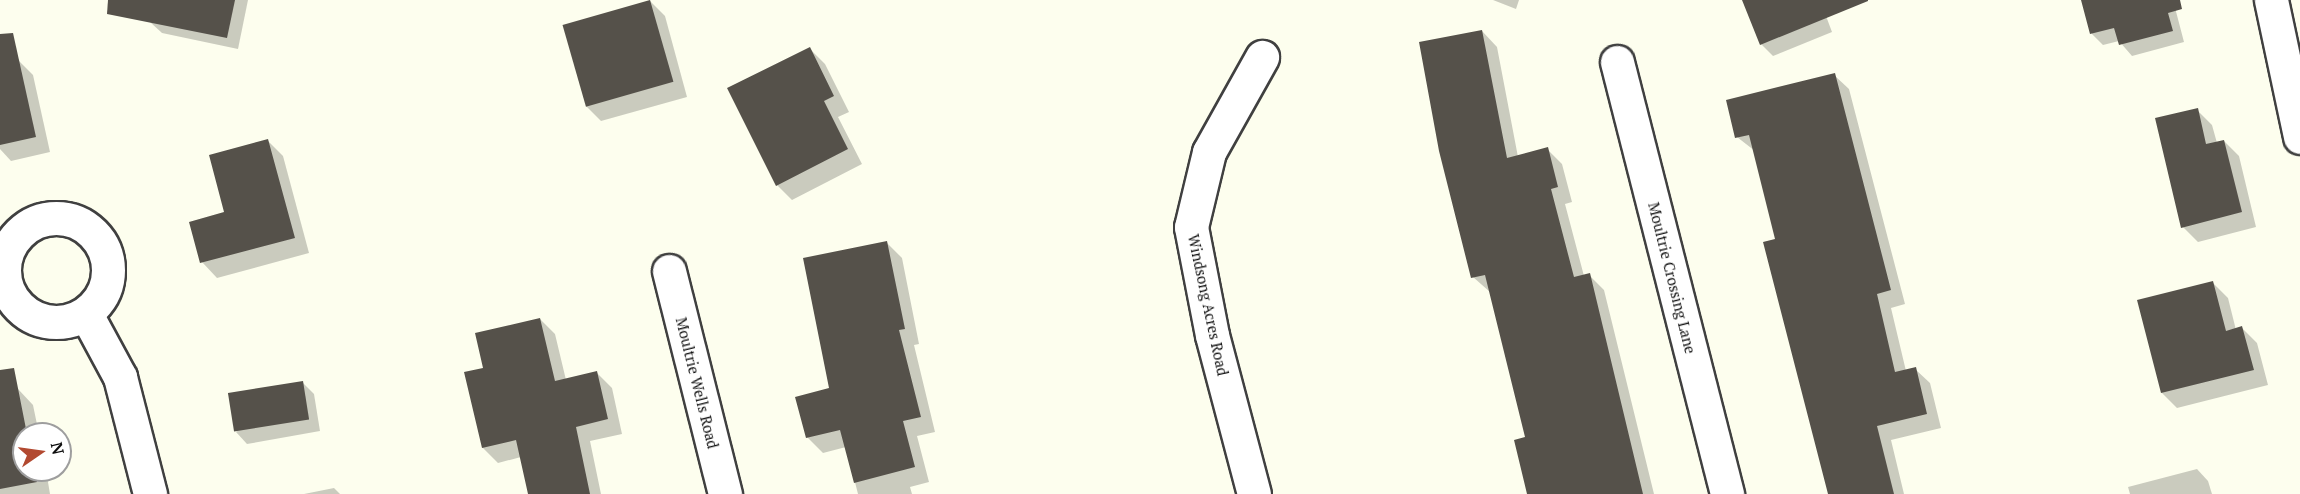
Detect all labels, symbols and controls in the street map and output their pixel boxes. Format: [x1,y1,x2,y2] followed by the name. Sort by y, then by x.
[1644,200,1700,356] street label: Moultrie Crossing Lane
[1184,232,1232,378] street label: Windsong Acres Road
[672,315,722,451] street label: Moultrie Wells Road
[12,422,72,482] north arrow
[46,440,70,457] text: N

